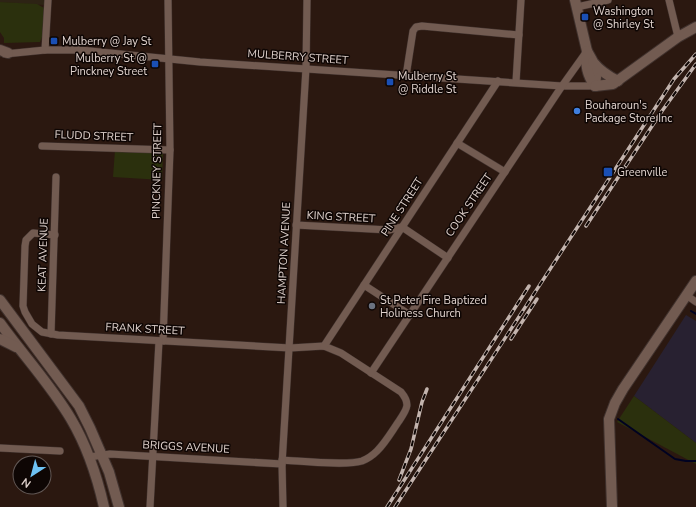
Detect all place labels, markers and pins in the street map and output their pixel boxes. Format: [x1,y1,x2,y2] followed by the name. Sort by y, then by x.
[593,4,654,32] place label: Washington @ Shirley St
[580,12,590,22] marker: Washington @ Shirley St
[62,34,152,49] place label: Mulberry @ Jay St
[49,36,59,46] marker: Mulberry @ Jay St
[70,51,147,79] place label: Mulberry St @ Pinckney Street
[150,59,160,69] marker: Mulberry St @ Pinckney Street
[398,69,457,97] place label: Mulberry St @ Riddle St
[385,77,395,87] marker: Mulberry St @ Riddle St
[585,98,672,126] place label: Bouharoun's Package Store Inc
[572,106,582,116] marker: Bouharoun's Package Store Inc
[617,165,667,180] place label: Greenville
[602,166,614,178] marker: Greenville
[380,293,487,321] place label: St Peter Fire Baptized Holiness Church
[367,301,377,311] marker: St Peter Fire Baptized Holiness Church

